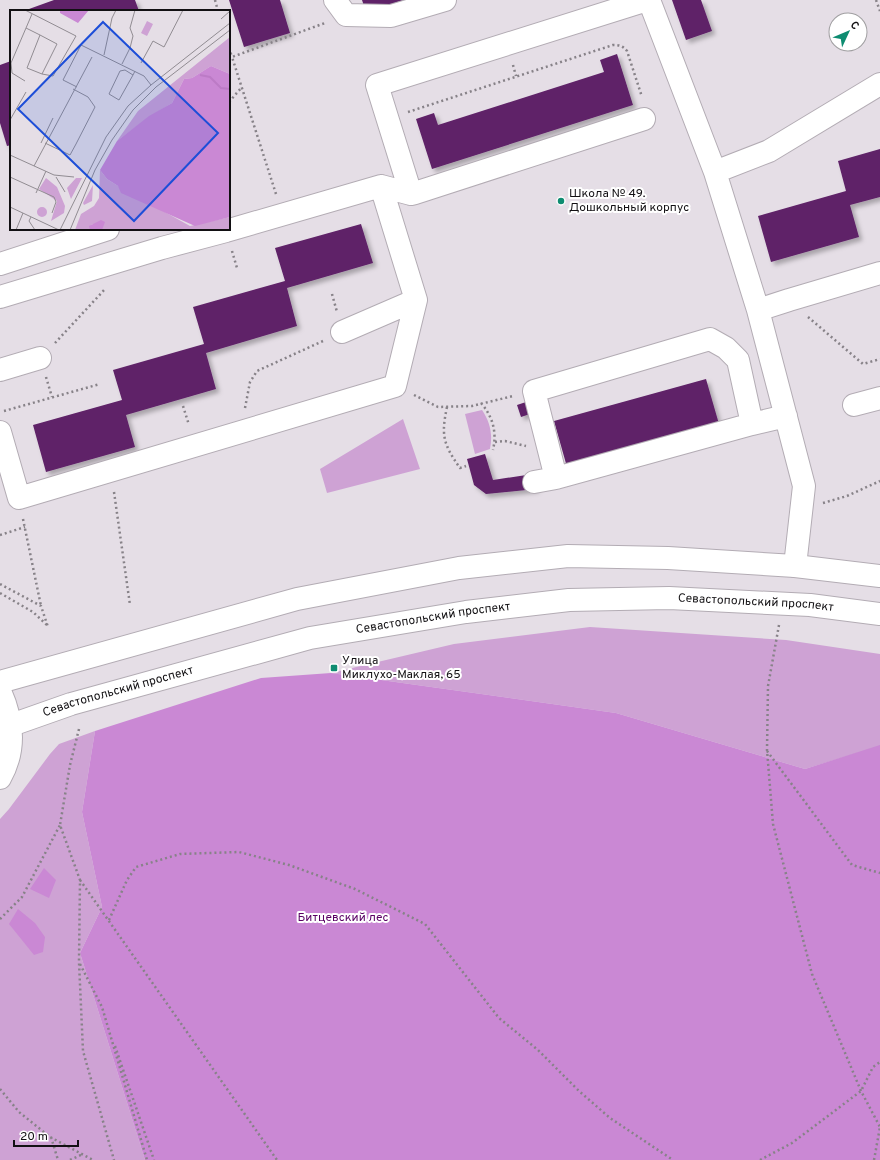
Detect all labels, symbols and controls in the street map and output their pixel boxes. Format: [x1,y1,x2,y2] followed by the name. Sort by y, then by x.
[10,10,230,230] inset map
[828,12,868,52] north arrow
[847,18,862,33] text: С
[569,186,689,216] place label: Школа № 49. Дошкольный корпус
[556,196,566,206] marker: Школа № 49. Дошкольный корпус
[677,590,835,616] street label: Севастопольский проспект
[355,599,512,638] street label: Севастопольский проспект
[342,653,461,683] place label: Улица Миклухо-Маклая, 65
[41,662,196,721] street label: Севастопольский проспект
[329,663,339,673] marker: Улица Миклухо-Маклая, 65
[297,910,389,926] park label: Битцевский лес
[14,1122,78,1148] scale bar
[20,1129,48,1145] text: 20 m

